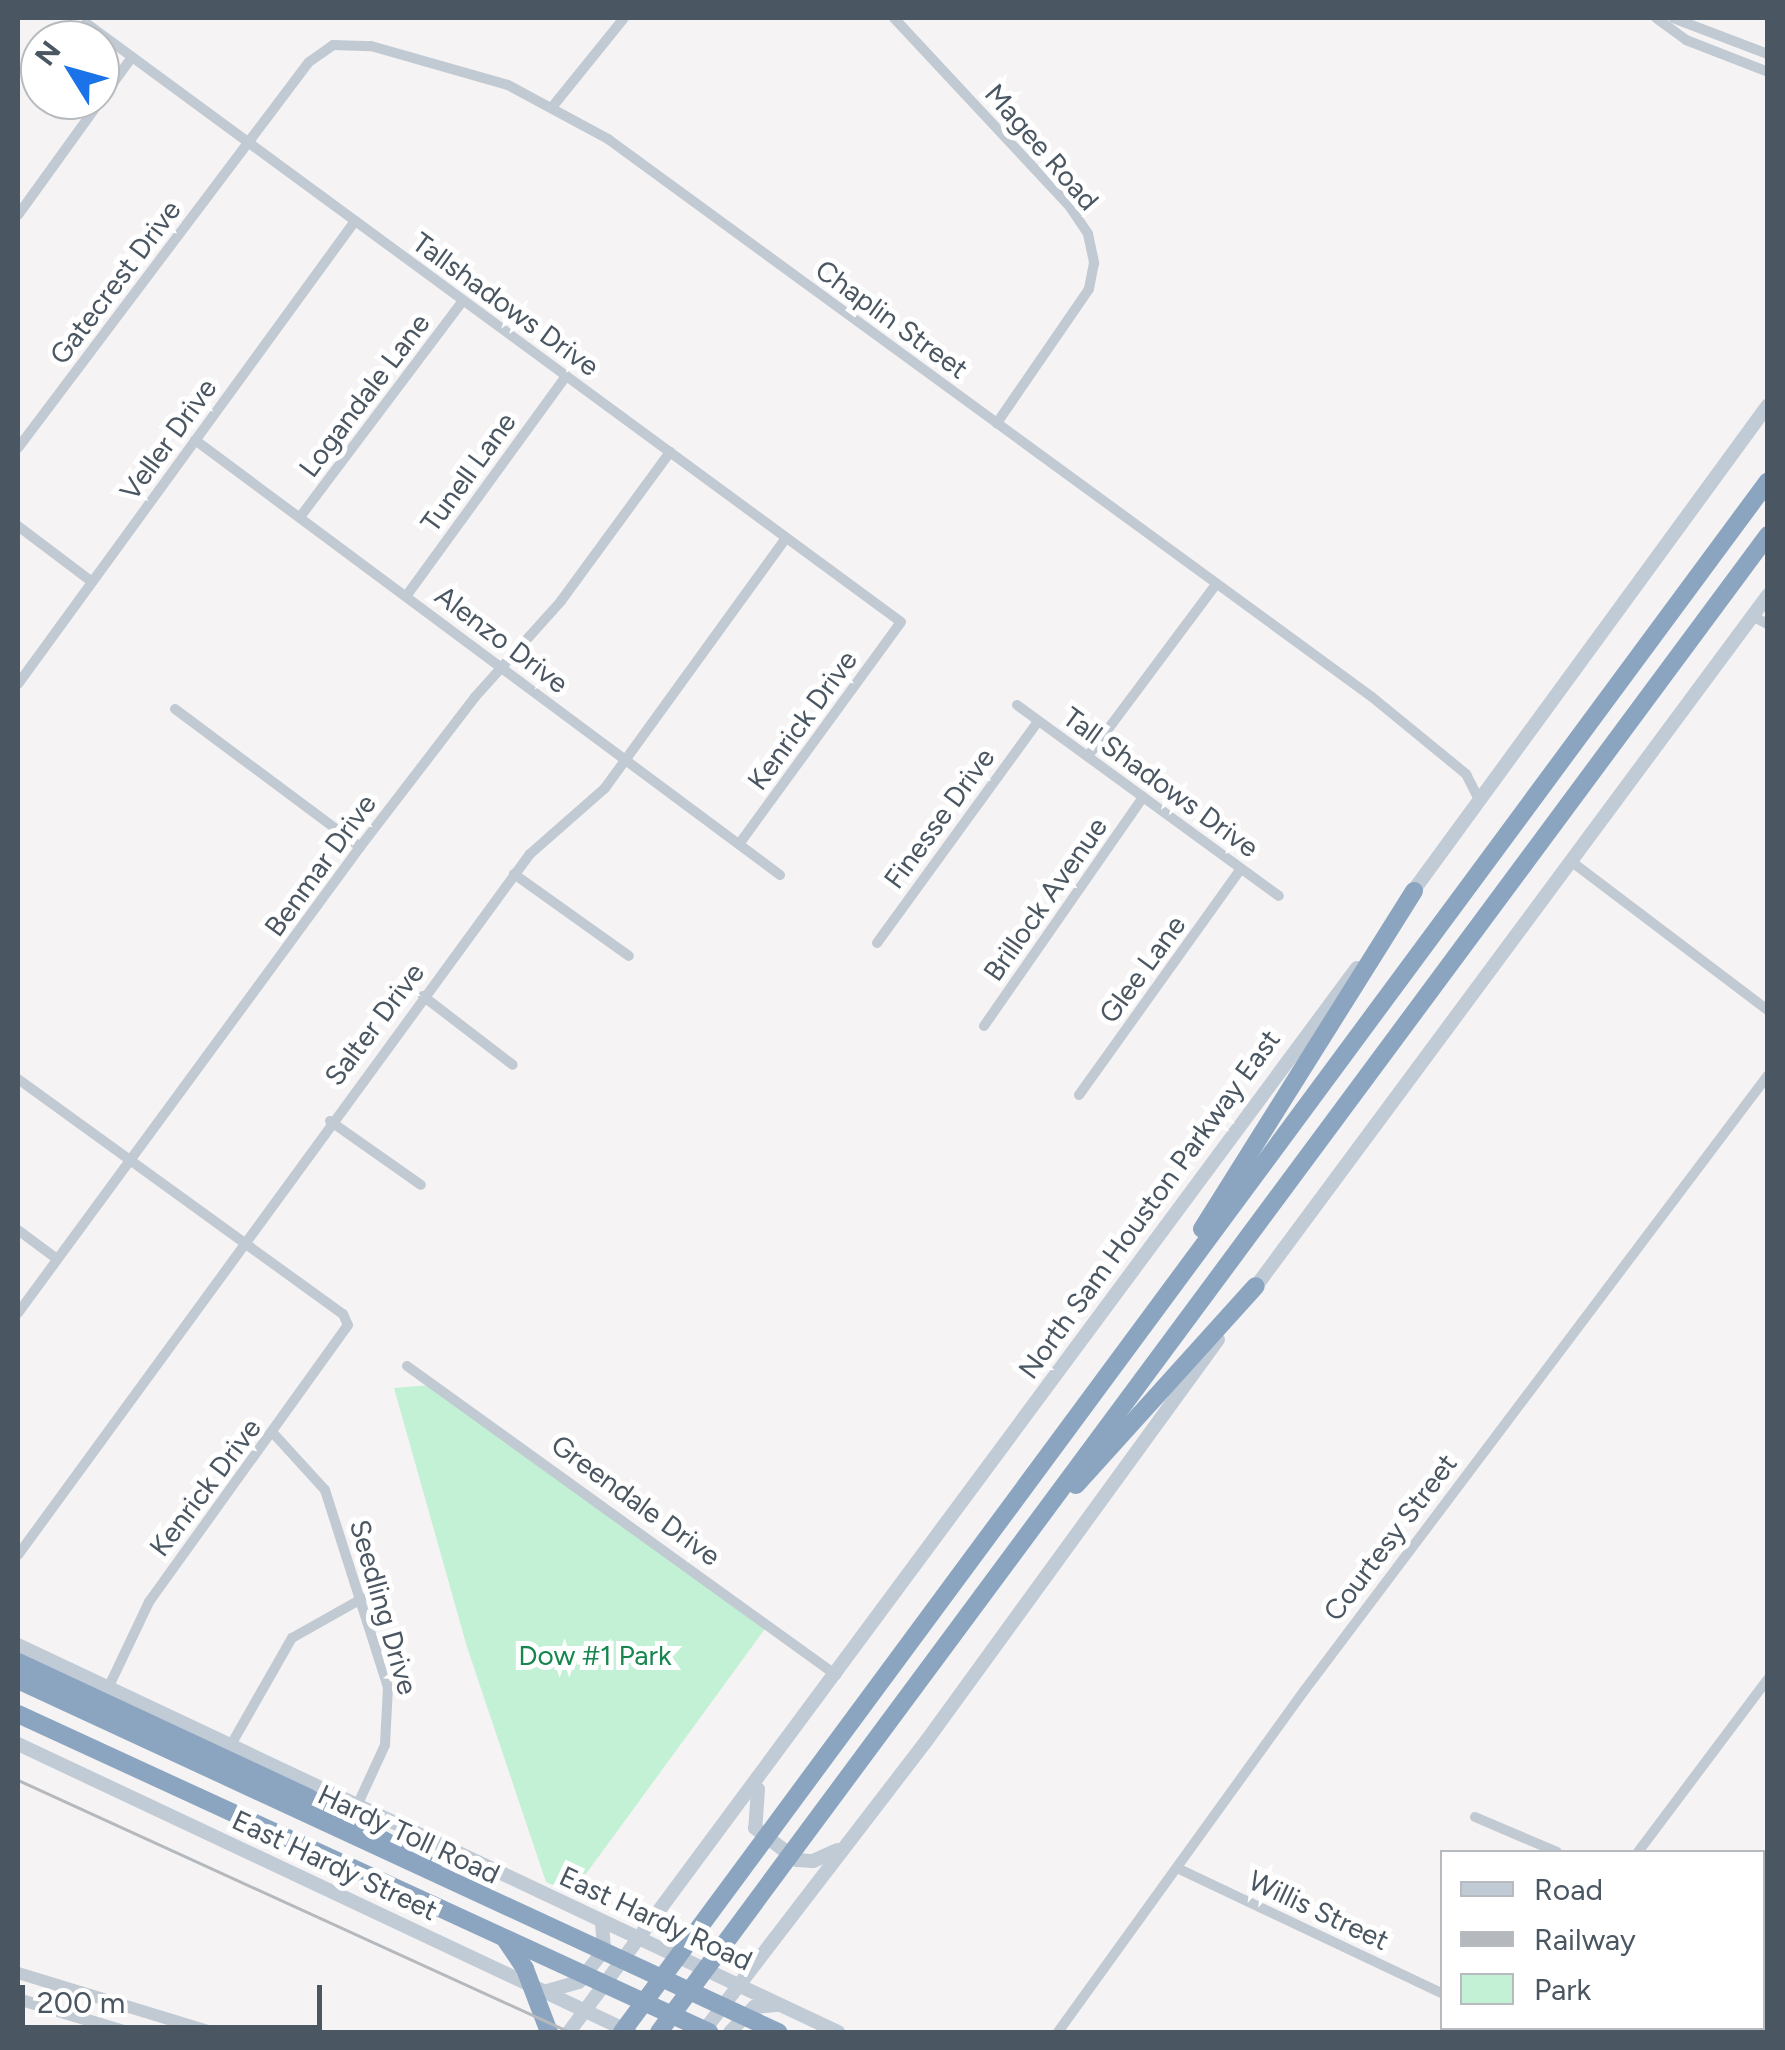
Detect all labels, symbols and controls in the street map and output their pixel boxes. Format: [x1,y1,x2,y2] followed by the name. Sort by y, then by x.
[20,20,120,120] north arrow
[28,34,68,72] text: N
[978,77,1106,217] street label: Magee Road
[42,193,188,371] street label: Gatecrest Drive
[406,225,606,383] street label: Tallshadows Drive
[809,252,975,386] street label: Chaplin Street
[292,307,436,483] street label: Logandale Lane
[113,372,223,506] street label: Veller Drive
[413,406,523,538] street label: Tunell Lane
[429,578,575,700] street label: Alenzo Drive
[740,644,864,796] street label: Kenrick Drive
[1057,700,1265,864] street label: Tall Shadows Drive
[877,741,1001,895] street label: Finesse Drive
[257,787,383,943] street label: Benmar Drive
[976,811,1114,987] street label: Brillock Avenue
[1092,909,1192,1029] street label: Glee Lane
[317,956,431,1092] street label: Salter Drive
[1011,1023,1287,1385] street label: North Sam Houston Parkway East
[142,1411,268,1563] street label: Kenrick Drive
[545,1427,727,1573] street label: Greendale Drive
[1316,1447,1464,1627] street label: Courtesy Street
[343,1516,425,1698] street label: Seedling Drive
[518,1638,672,1672] park label: Dow #1 Park
[313,1777,505,1891] street label: Hardy Toll Road
[227,1803,443,1927] street label: East Hardy Street
[1440,1850,1765,2030] legend
[554,1859,758,1977] street label: East Hardy Road
[1244,1863,1394,1957] street label: Willis Street
[1534,1871,1603,1908] text: Road
[1534,1921,1636,1958] text: Railway
[25,1965,328,2027] scale bar
[1534,1971,1591,2008] text: Park
[37,1984,125,2021] text: 200 m

